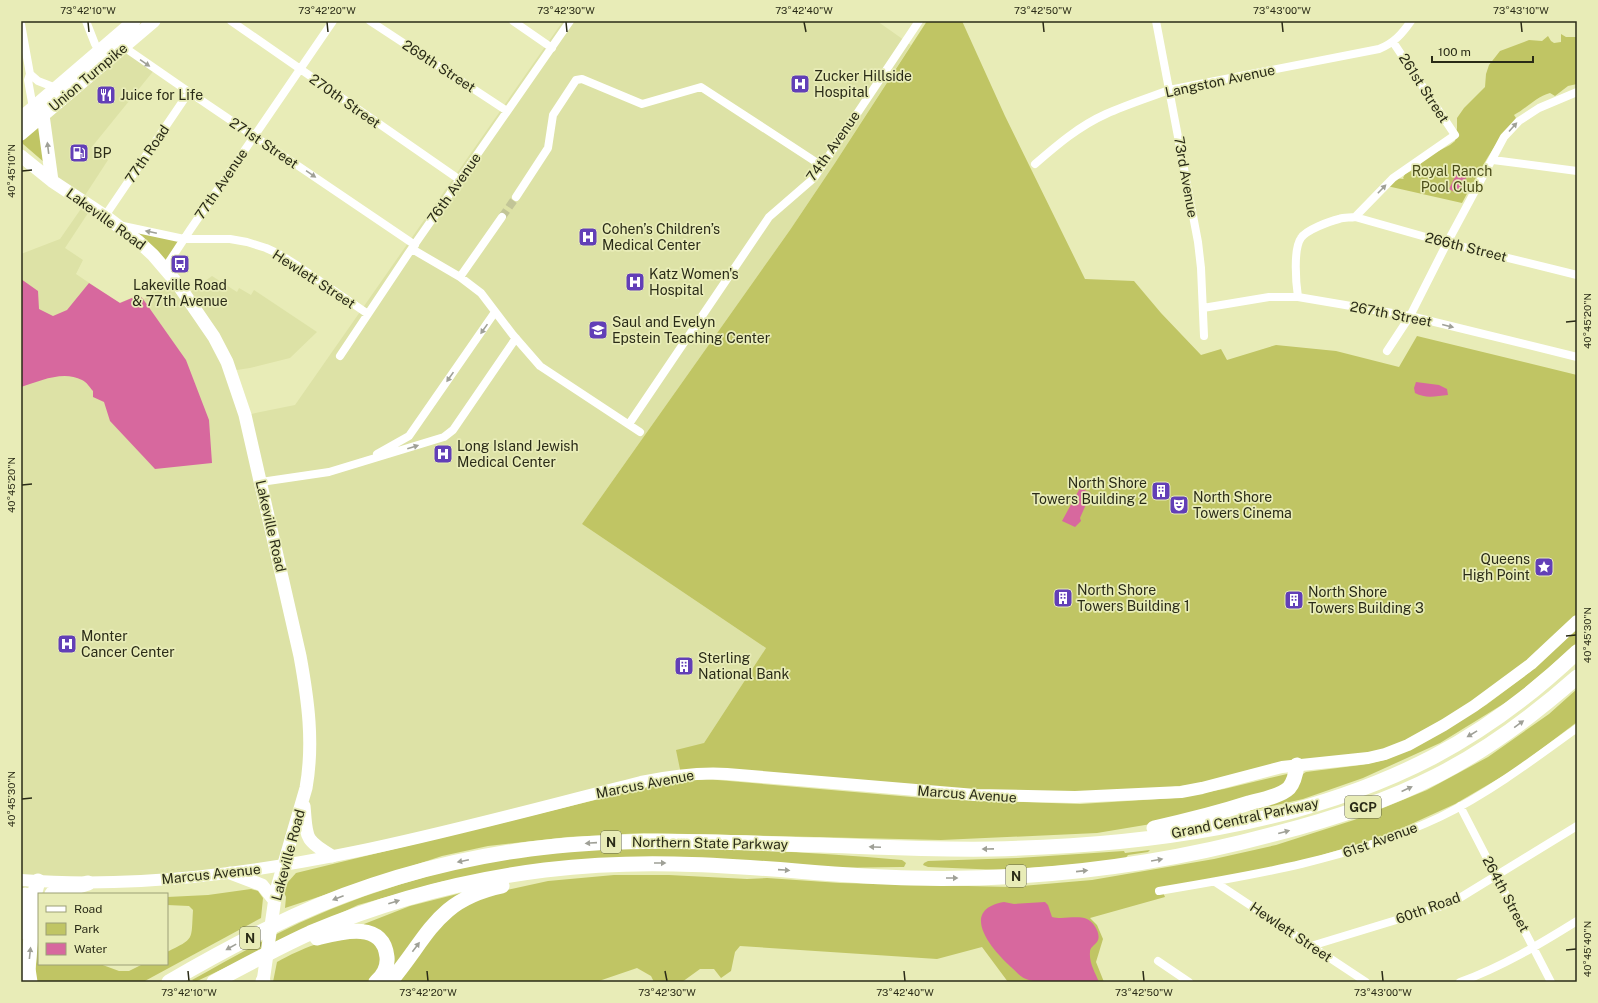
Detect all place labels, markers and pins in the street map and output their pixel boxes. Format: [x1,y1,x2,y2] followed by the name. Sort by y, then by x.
[814,68,912,100] place label: Zucker Hillside Hospital
[789,73,811,95] hospital icon: Zucker Hillside Hospital
[95,84,117,106] restaurant icon: Juice for Life
[120,87,203,103] place label: Juice for Life
[68,142,90,164] fuel station icon: BP
[93,145,111,161] place label: BP
[602,221,720,253] place label: Cohen’s Children’s Medical Center
[577,226,599,248] hospital icon: Cohen’s Children’s Medical Center
[169,253,191,275] bus stop icon: Lakeville Road & 77th Avenue
[649,266,739,298] place label: Katz Women's Hospital
[624,271,646,293] hospital icon: Katz Women's Hospital
[132,277,228,309] place label: Lakeville Road & 77th Avenue
[612,314,770,346] place label: Saul and Evelyn Epstein Teaching Center
[587,319,609,341] school or university icon: Saul and Evelyn Epstein Teaching Center
[457,438,579,470] place label: Long Island Jewish Medical Center
[432,443,454,465] hospital icon: Long Island Jewish Medical Center
[1032,475,1147,507] place label: North Shore Towers Building 2
[1150,480,1172,502] building icon: North Shore Towers Building 2
[1193,489,1292,521] place label: North Shore Towers Cinema
[1168,494,1190,516] theatre icon: North Shore Towers Cinema
[1462,551,1530,583] place label: Queens High Point
[1533,556,1555,578] place icon: Queens High Point
[1077,582,1190,614] place label: North Shore Towers Building 1
[1308,584,1424,616] place label: North Shore Towers Building 3
[1052,587,1074,609] building icon: North Shore Towers Building 1
[1283,589,1305,611] building icon: North Shore Towers Building 3
[81,628,175,660] place label: Monter Cancer Center
[56,633,78,655] hospital icon: Monter Cancer Center
[698,650,789,682] place label: Sterling National Bank
[673,655,695,677] building icon: Sterling National Bank

